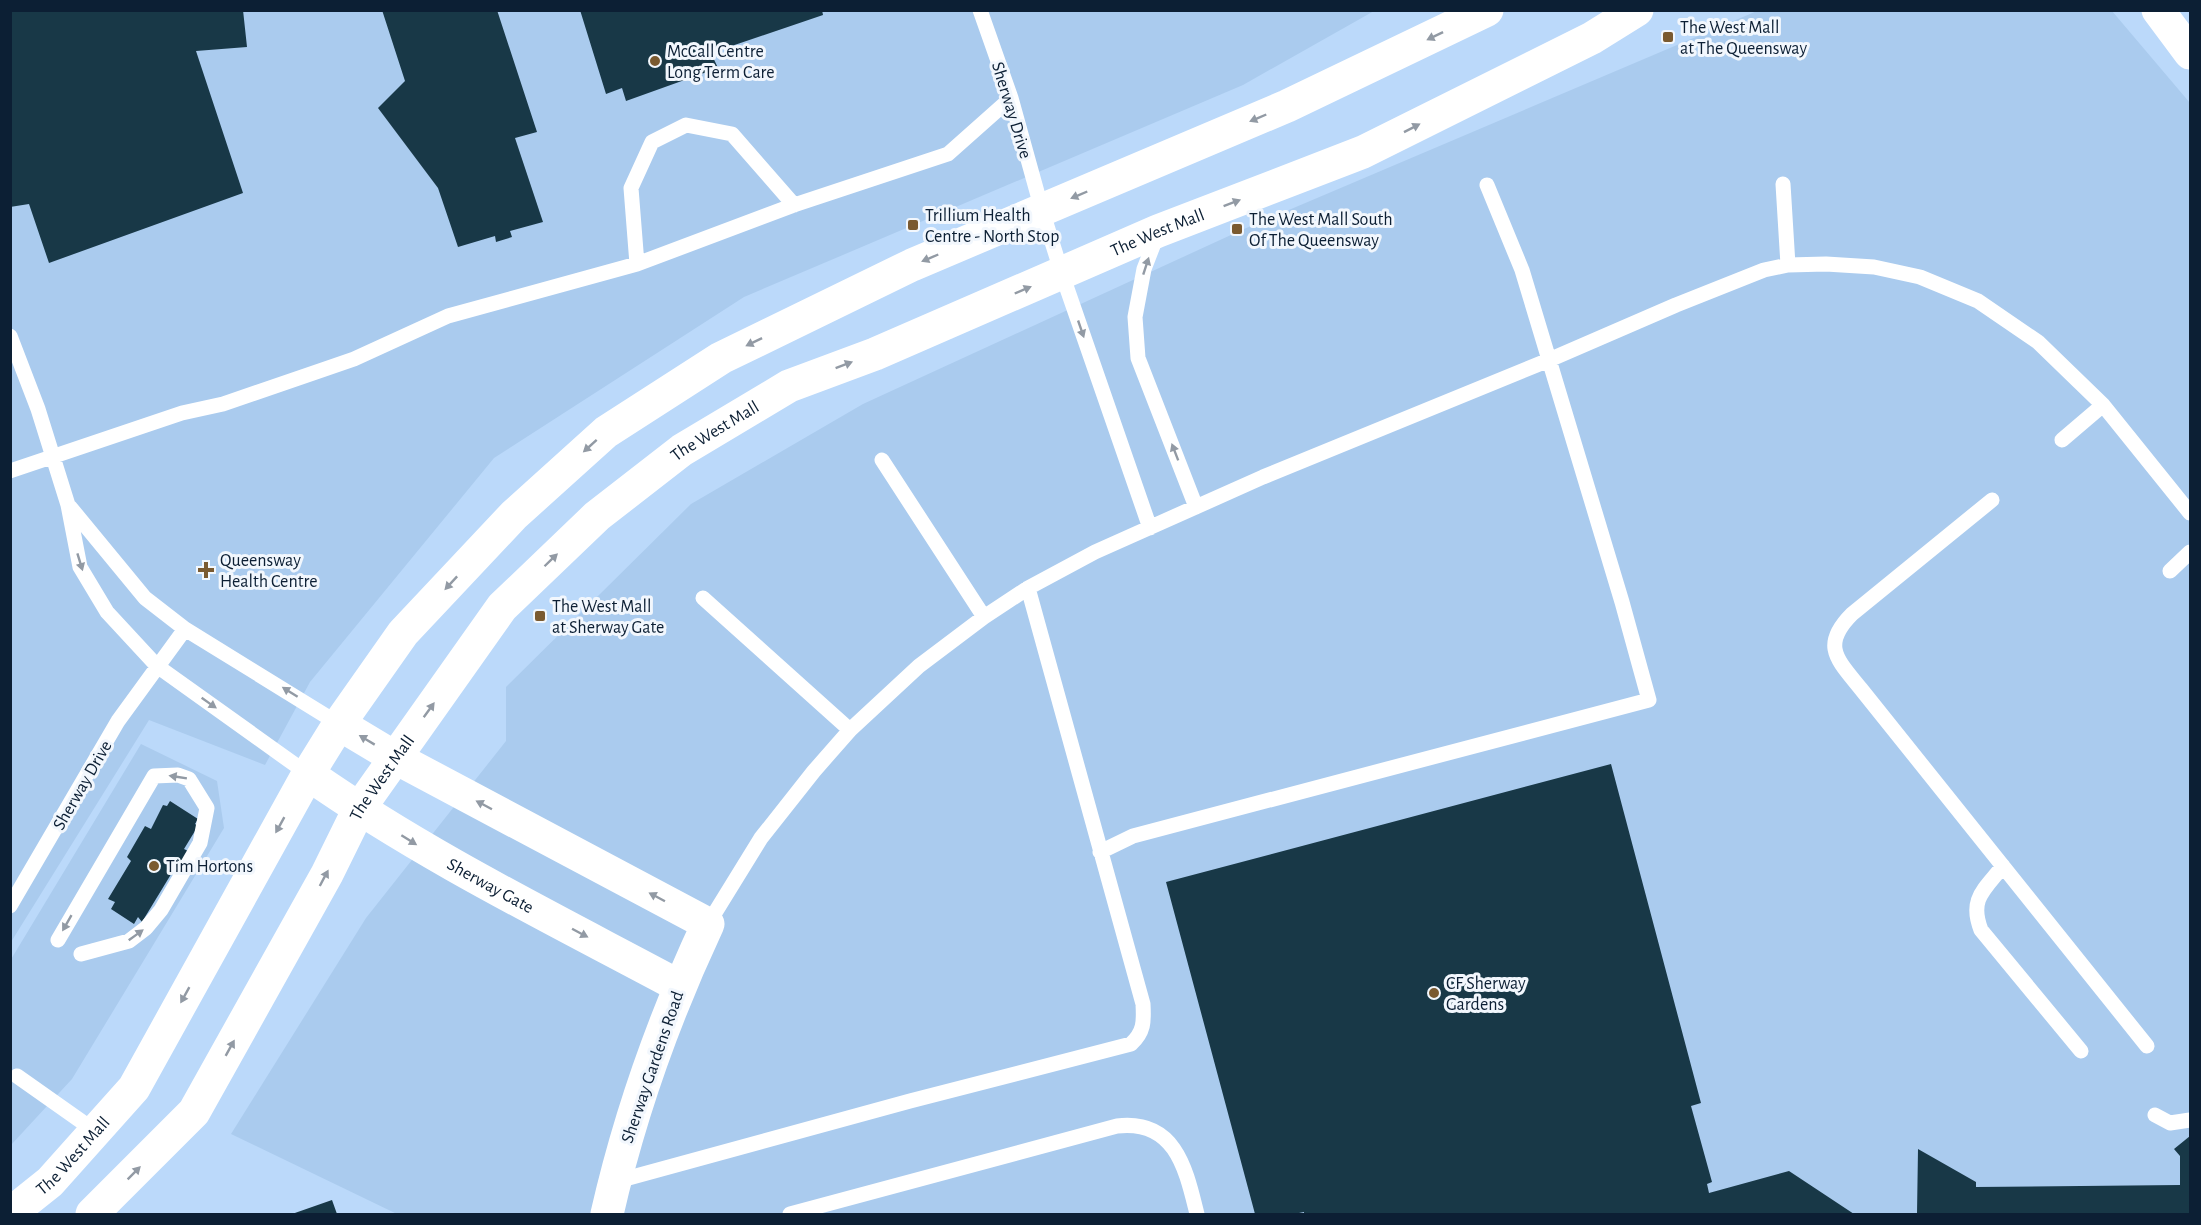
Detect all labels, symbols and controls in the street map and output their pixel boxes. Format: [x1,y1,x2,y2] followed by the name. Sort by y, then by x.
[1680,19,1807,58] place label: The West Mall at The Queensway
[1661,30,1675,44] marker: The West Mall at The Queensway
[1426,31,1443,40] one-way arrow
[667,43,775,82] place label: McCall Centre Long Term Care
[648,54,662,68] marker: McCall Centre Long Term Care
[988,60,1034,161] street label: Sherway Drive
[1249,114,1267,124] one-way arrow
[1403,123,1420,132] one-way arrow
[1069,190,1087,200] one-way arrow
[1223,198,1241,207] one-way arrow
[1108,206,1207,260] street label: The West Mall
[925,207,1059,246] place label: Trillium Health Centre - North Stop
[1249,211,1393,250] place label: The West Mall South Of The Queensway
[906,218,920,232] marker: Trillium Health Centre - North Stop
[1230,222,1244,236] marker: The West Mall South Of The Queensway
[921,254,939,263] one-way arrow
[1141,256,1151,274] one-way arrow
[1015,285,1033,295] one-way arrow
[1076,320,1086,338] one-way arrow
[745,336,763,346] one-way arrow
[835,360,853,370] one-way arrow
[668,398,762,465] street label: The West Mall
[583,439,598,452] one-way arrow
[1170,443,1180,461] one-way arrow
[220,552,318,591] place label: Queensway Health Centre
[76,553,86,571] one-way arrow
[544,553,558,567] one-way arrow
[197,561,215,579] marker: Queensway Health Centre
[444,575,458,590] one-way arrow
[552,598,664,637] place label: The West Mall at Sherway Gate
[533,609,547,623] marker: The West Mall at Sherway Gate
[282,686,298,697] one-way arrow
[201,697,217,709] one-way arrow
[423,703,435,719] one-way arrow
[347,732,418,823] street label: The West Mall
[358,735,375,746] one-way arrow
[50,738,116,833] street label: Sherway Drive
[168,772,187,781] one-way arrow
[476,800,493,810] one-way arrow
[275,816,285,833] one-way arrow
[401,834,417,845] one-way arrow
[444,855,536,917] street label: Sherway Gate
[166,858,253,876] place label: Tim Hortons
[147,859,161,873] marker: Tim Hortons
[319,869,329,886] one-way arrow
[648,892,665,901] one-way arrow
[62,915,72,932] one-way arrow
[572,928,589,938] one-way arrow
[128,929,144,941] one-way arrow
[1446,975,1526,1014] place label: CF Sherway Gardens
[1427,986,1441,1000] marker: CF Sherway Gardens
[180,987,190,1004] one-way arrow
[618,989,687,1146] street label: Sherway Gardens Road
[225,1039,235,1056] one-way arrow
[33,1114,114,1199] street label: The West Mall
[126,1166,140,1180] one-way arrow

